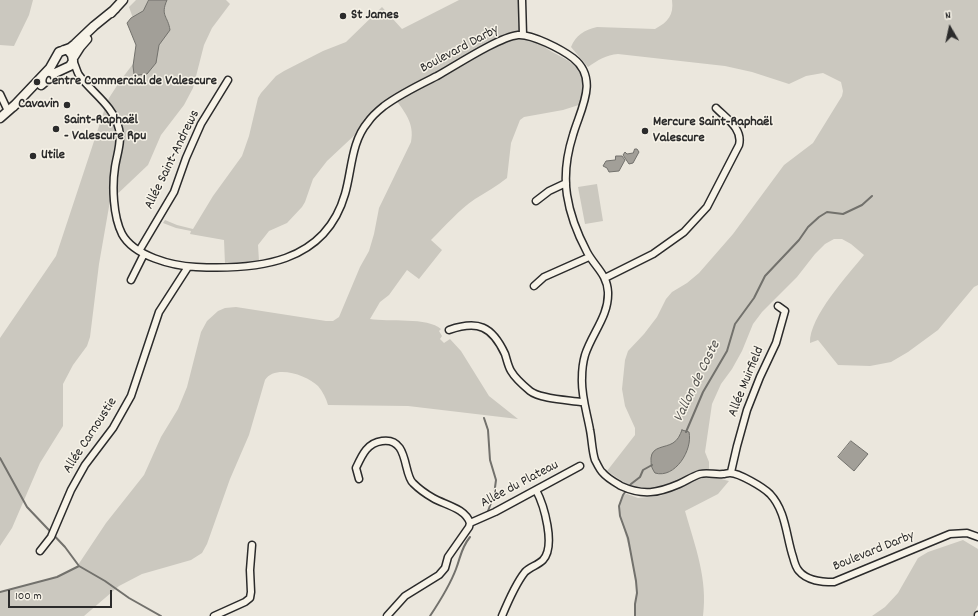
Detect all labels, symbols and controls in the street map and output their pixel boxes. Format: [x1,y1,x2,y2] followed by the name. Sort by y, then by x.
[351,8,399,24] place label: St James
[930,8,970,48] north arrow
[944,8,952,24] text: N
[338,11,348,21] marker: St James
[418,22,502,78] street label: Boulevard Darby
[45,74,217,90] place label: Centre Commercial de Valescure
[32,77,42,87] marker: Centre Commercial de Valescure
[18,97,59,113] place label: Cavavin
[62,100,72,110] marker: Cavavin
[142,108,204,212] street label: Allée Saint-Andrews
[64,113,146,146] place label: Saint-Raphaël - Valescure Rpu
[653,115,773,148] place label: Mercure Saint-Raphaël Valescure
[51,124,61,134] marker: Saint-Raphaël - Valescure Rpu
[640,126,650,136] marker: Mercure Saint-Raphaël Valescure
[41,148,65,164] place label: Utile
[28,151,38,161] marker: Utile
[671,338,725,426] water label: Vallon de Coste
[725,344,769,420] street label: Allée Muirfield
[60,395,122,477] street label: Allée Carnoustie
[478,457,562,513] street label: Allée du Plateau
[831,528,917,576] street label: Boulevard Darby
[10,582,114,608] scale bar
[15,588,42,605] text: 100 m

